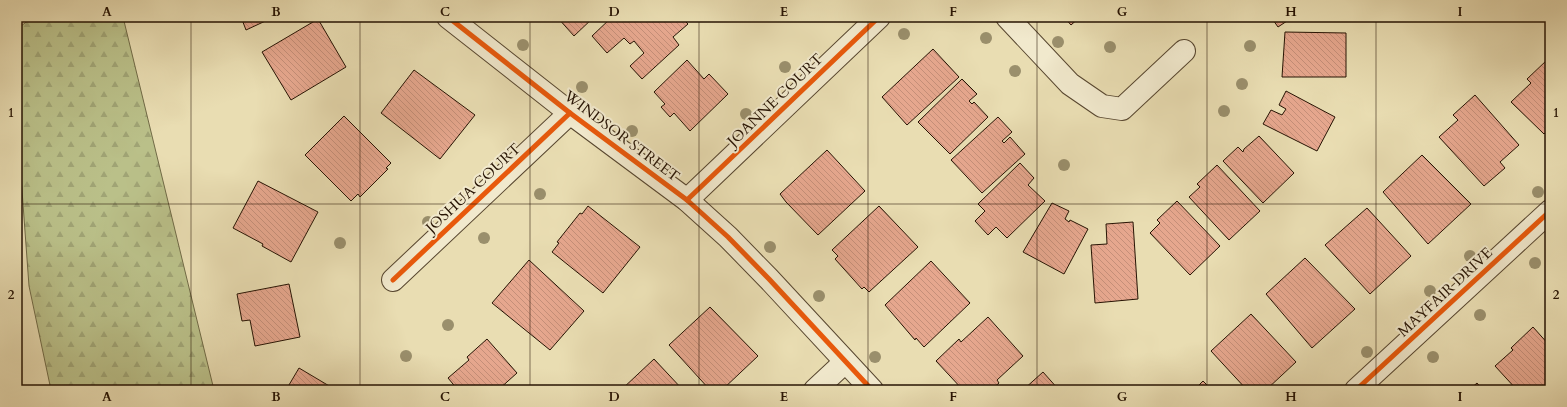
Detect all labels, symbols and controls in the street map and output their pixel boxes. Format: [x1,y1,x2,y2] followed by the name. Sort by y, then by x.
[102,3,112,21] text: A
[271,3,281,21] text: B
[440,3,450,21] text: C
[608,3,620,21] text: D
[780,3,788,21] text: E
[949,3,957,21] text: F
[1117,3,1128,21] text: G
[1285,3,1297,21] text: H
[1457,3,1463,21] text: I
[721,49,827,152] street label: JOANNE COURT
[559,85,684,186] street label: WINDSOR STREET
[8,104,14,122] text: 1
[1553,104,1559,122] text: 1
[420,139,525,239] street label: JOSHUA COURT
[1393,243,1497,341] street label: MAYFAIR DRIVE
[8,286,15,304] text: 2
[1553,286,1560,304] text: 2
[102,388,112,406] text: A
[271,388,281,406] text: B
[440,388,450,406] text: C
[608,388,620,406] text: D
[780,388,788,406] text: E
[949,388,957,406] text: F
[1117,388,1128,406] text: G
[1285,388,1297,406] text: H
[1457,388,1463,406] text: I

